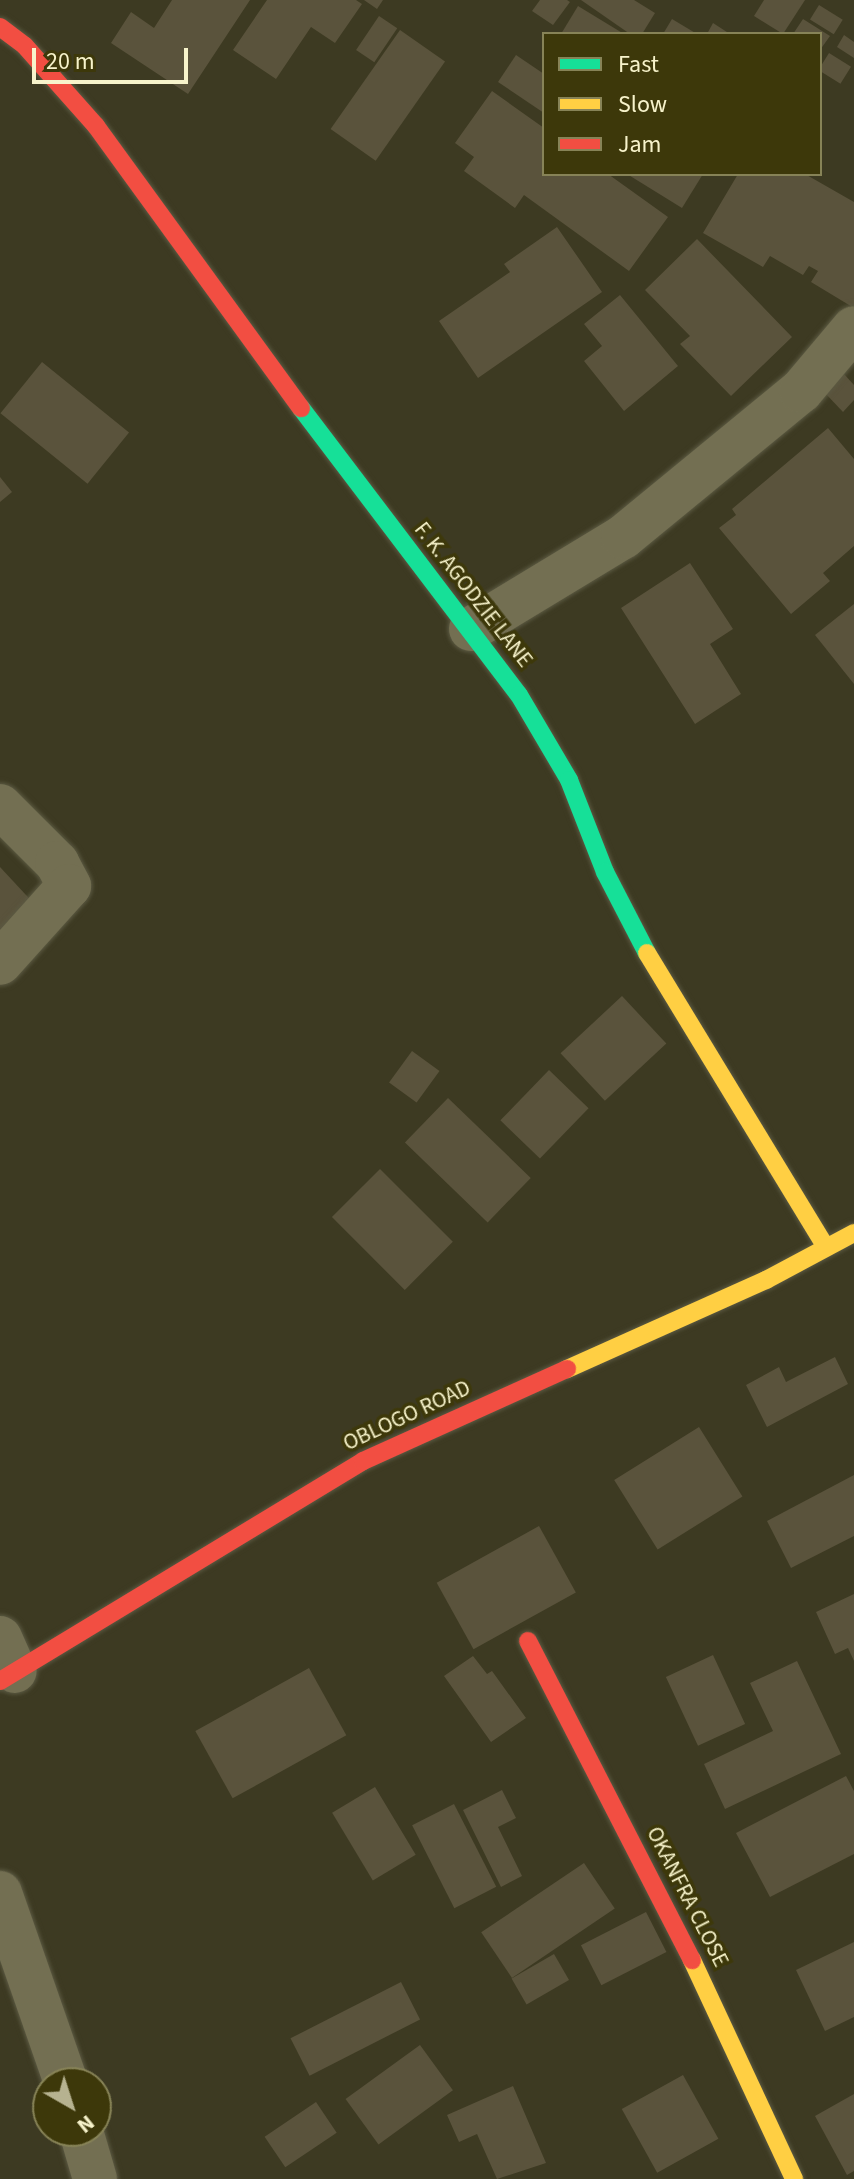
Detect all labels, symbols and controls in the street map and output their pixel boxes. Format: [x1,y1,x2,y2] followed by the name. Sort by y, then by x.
[36,32,192,82] scale bar
[542,32,822,176] legend
[46,44,95,79] text: 20 m
[618,47,659,82] text: Fast
[618,87,667,122] text: Slow
[618,127,662,162] text: Jam
[408,517,538,673] street label: F. K. AGODZIE LANE
[339,1375,475,1457] street label: OBLOGO ROAD
[640,1823,734,1971] street label: OKANFRA CLOSE
[32,2067,112,2147] north arrow
[70,2107,102,2141] text: N

